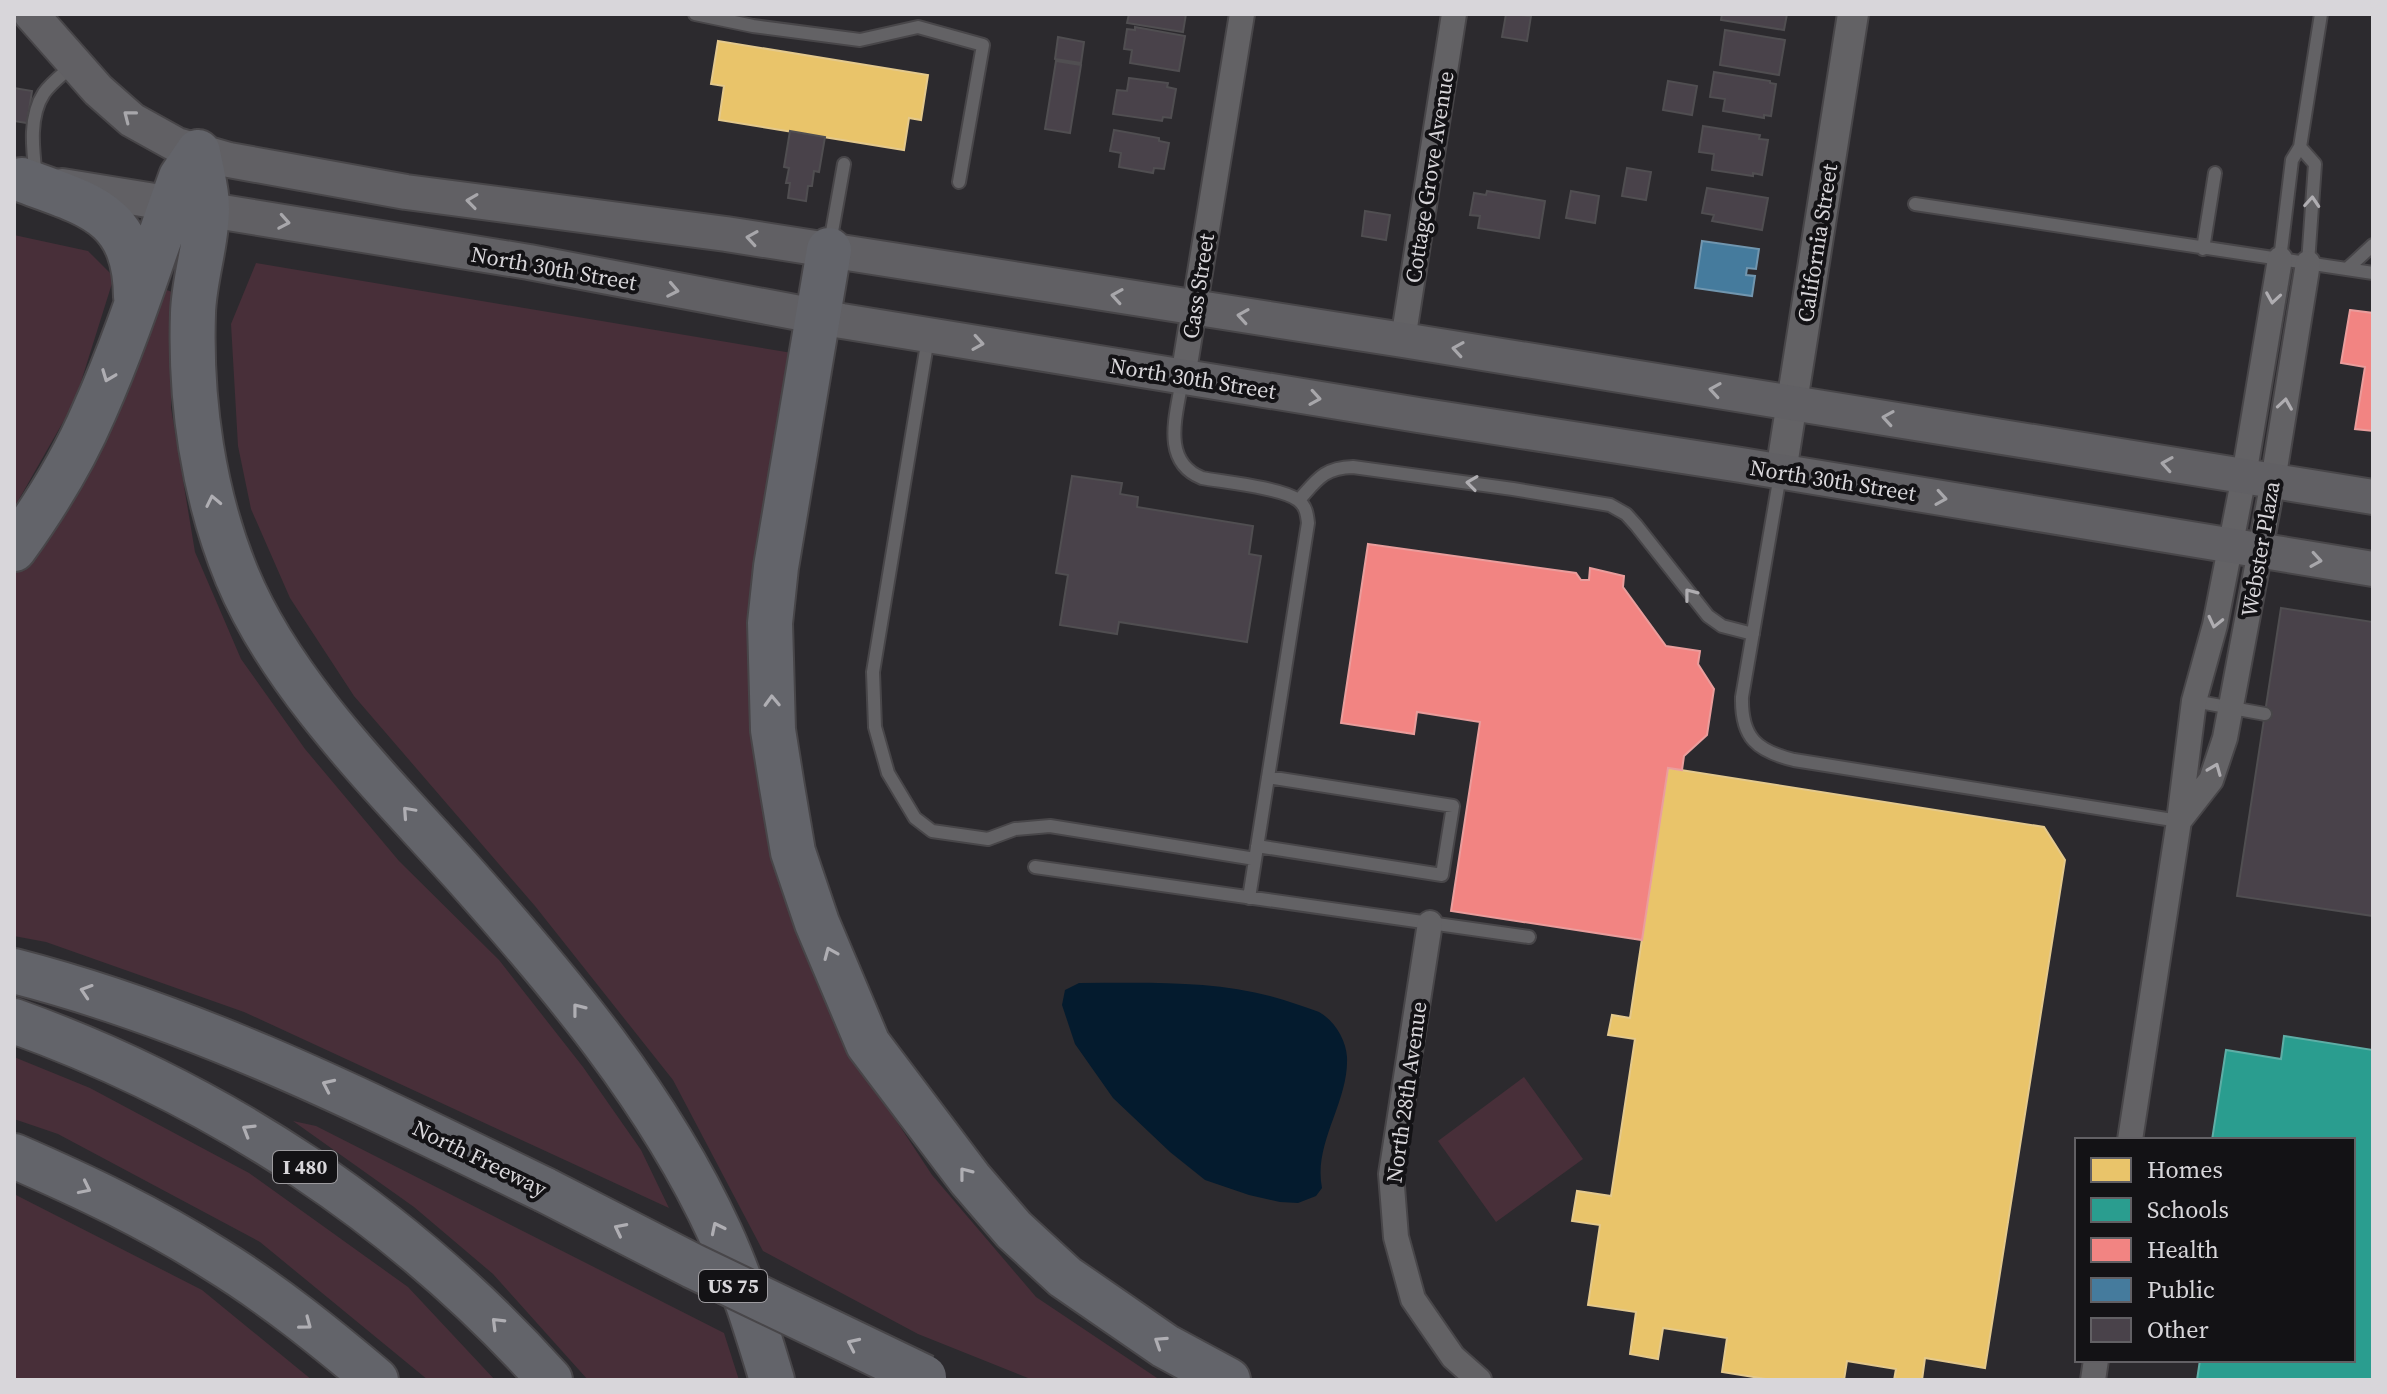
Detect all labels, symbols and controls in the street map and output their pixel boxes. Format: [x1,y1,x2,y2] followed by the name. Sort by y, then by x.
[1397,69,1461,285] street label: Cottage Grove Avenue
[123,112,138,126] one-way arrow
[1790,161,1844,324] street label: California Street
[465,193,479,210] one-way arrow
[2303,195,2320,208] one-way arrow
[277,212,291,229] one-way arrow
[746,230,759,247] one-way arrow
[1175,230,1221,341] street label: Cass Street
[469,239,640,297] street label: North 30th Street
[666,281,679,298] one-way arrow
[1110,288,1124,305] one-way arrow
[2266,292,2283,305] one-way arrow
[1236,308,1250,325] one-way arrow
[971,334,985,351] one-way arrow
[1452,341,1465,358] one-way arrow
[1108,350,1279,406] street label: North 30th Street
[101,368,118,382] one-way arrow
[1708,382,1722,399] one-way arrow
[1308,389,1322,406] one-way arrow
[2276,397,2293,411] one-way arrow
[1881,410,1895,427] one-way arrow
[1748,452,1919,508] street label: North 30th Street
[2160,456,2174,473] one-way arrow
[1465,475,1478,492] one-way arrow
[2233,478,2287,619] street label: Webster Plaza
[1934,489,1947,506] one-way arrow
[205,495,222,509] one-way arrow
[2309,550,2323,567] one-way arrow
[1685,589,1700,603] one-way arrow
[2207,615,2224,629] one-way arrow
[763,694,780,707] one-way arrow
[2206,763,2222,777] one-way arrow
[403,807,418,821] one-way arrow
[823,947,839,961] one-way arrow
[80,985,94,1001] one-way arrow
[1378,999,1434,1185] street label: North 28th Avenue
[574,1003,588,1018] one-way arrow
[322,1079,337,1095] one-way arrow
[408,1113,553,1204] street label: North Freeway
[242,1124,257,1140] one-way arrow
[2075,1138,2355,1362] legend
[273,1151,337,1183] road number: I 480
[2147,1153,2223,1186] text: Homes
[960,1168,975,1182] one-way arrow
[77,1178,92,1194] one-way arrow
[2147,1193,2229,1226] text: Schools
[711,1221,727,1236] one-way arrow
[614,1223,629,1238] one-way arrow
[2147,1233,2219,1266] text: Health
[699,1270,767,1302] road number: US 75
[2147,1273,2215,1306] text: Public
[2147,1313,2209,1346] text: Other
[297,1314,312,1329] one-way arrow
[492,1318,506,1332] one-way arrow
[1154,1337,1168,1352] one-way arrow
[847,1338,862,1354] one-way arrow

